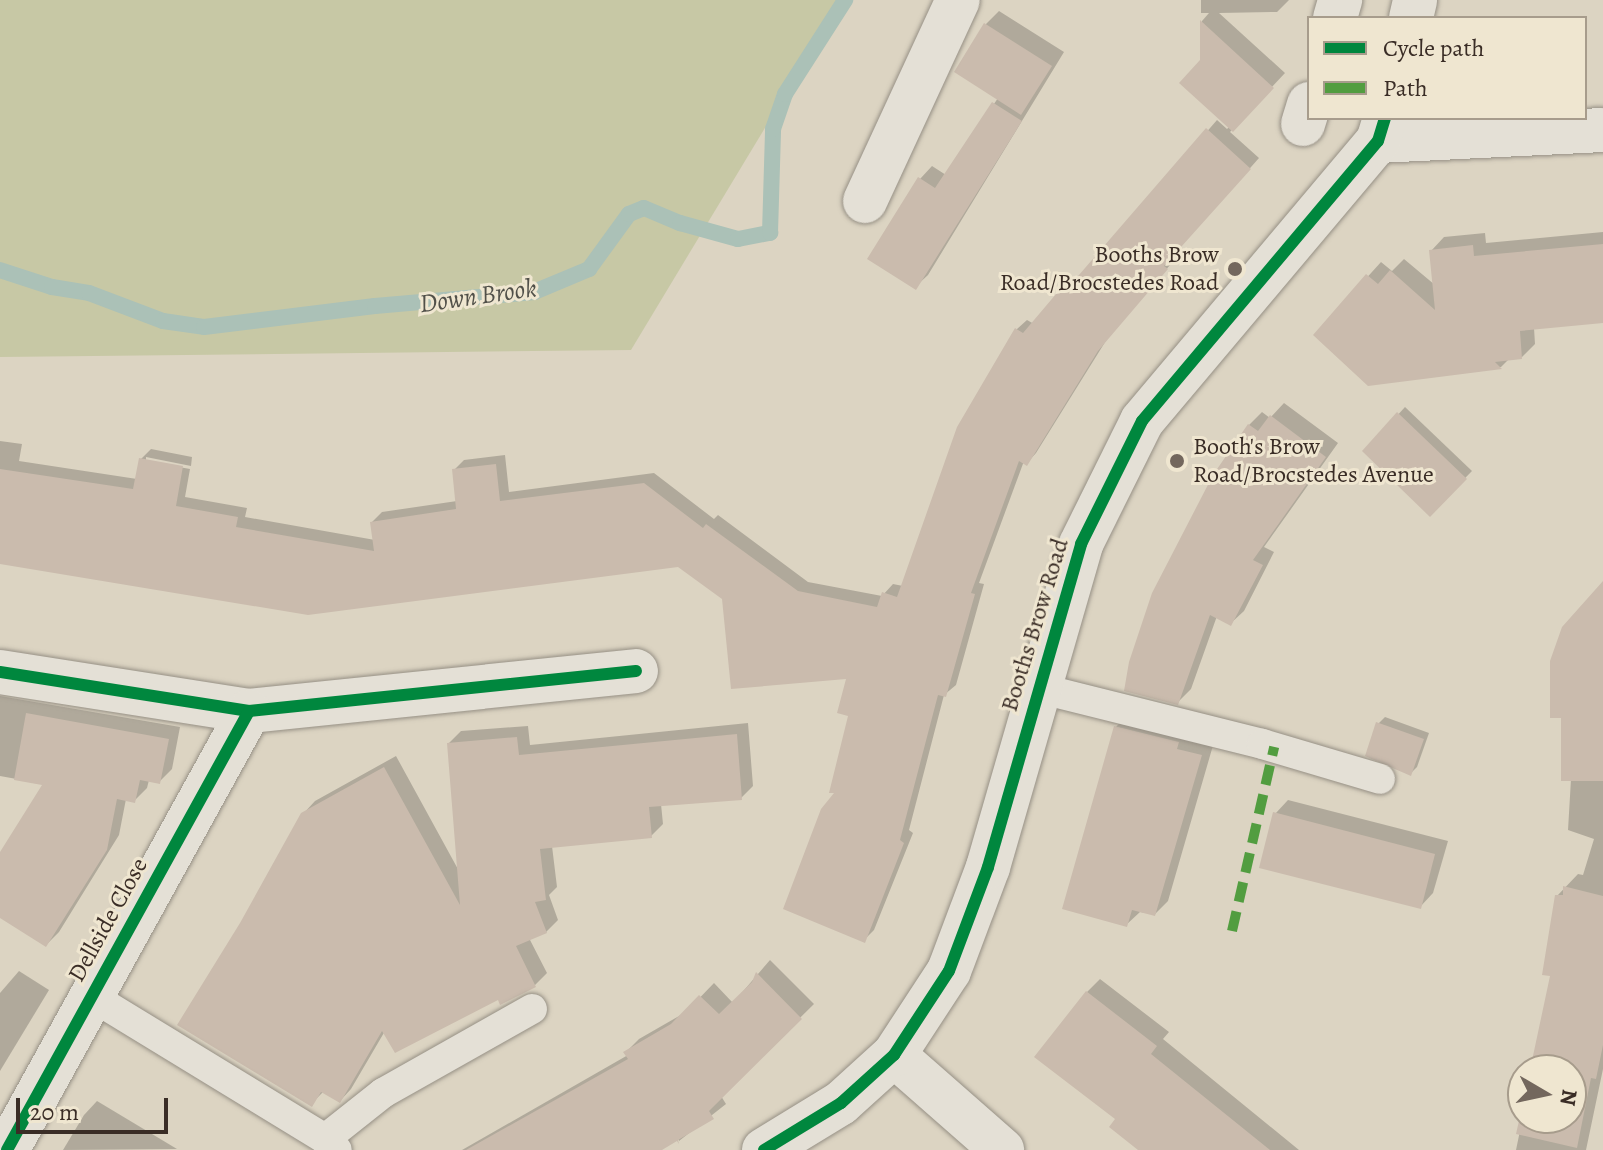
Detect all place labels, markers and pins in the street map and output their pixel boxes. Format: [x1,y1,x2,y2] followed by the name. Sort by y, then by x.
[1000,241,1219,297] place label: Booths Brow Road/Brocstedes Road
[1226,260,1244,278] marker: Booths Brow Road/Brocstedes Road
[1193,433,1434,489] place label: Booth's Brow Road/Brocstedes Avenue
[1168,452,1186,470] marker: Booth's Brow Road/Brocstedes Avenue

